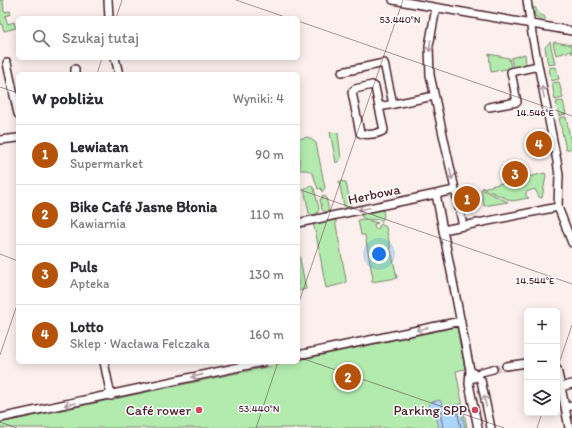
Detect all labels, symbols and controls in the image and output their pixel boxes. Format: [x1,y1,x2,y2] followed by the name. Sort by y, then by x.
[379,13,421,26] text: 53.440°N
[16,16,300,60] search box
[30,27,52,49] icon: search
[62,29,139,47] text: Szukaj tutaj
[426,39,433,52] one-way arrow
[539,86,547,99] one-way arrow
[32,88,103,108] text: W pobliżu
[233,91,284,106] text: Wyniki: 4
[516,106,555,119] text: 14.546°E
[526,129,552,159] pin: 4
[70,138,129,156] text: Lewiatan
[42,147,48,162] text: 1
[255,147,284,162] text: 90 m
[70,156,143,171] text: Supermarket
[502,159,528,189] pin: 3
[448,167,456,180] one-way arrow
[346,181,403,208] street label: Herbowa
[454,184,480,214] pin: 1
[70,198,217,216] text: Bike Café Jasne Błonia
[357,206,370,214] one-way arrow
[42,207,48,222] text: 2
[250,207,284,222] text: 110 m
[70,216,126,231] text: Kawiarnia
[369,244,389,264] your location
[70,258,98,276] text: Puls
[41,267,49,282] text: 3
[249,267,284,282] text: 130 m
[516,274,555,287] text: 14.544°E
[70,276,109,291] text: Apteka
[524,308,560,416] map controls
[524,308,560,344] button: +
[70,318,104,336] text: Lotto
[416,325,429,333] one-way arrow
[41,327,49,342] text: 4
[249,327,284,342] text: 160 m
[70,336,210,351] text: Sklep · Wacława Felczaka
[524,344,560,380] button: −
[335,362,361,392] pin: 2
[191,373,204,380] one-way arrow
[524,380,560,416] button: layers
[481,395,489,408] one-way arrow
[64,400,77,408] one-way arrow
[126,402,191,419] place label: Café rower
[238,402,280,415] text: 53.440°N
[394,402,467,419] place label: Parking SPP
[194,405,204,415] marker: Café rower
[470,405,480,415] marker: Parking SPP

